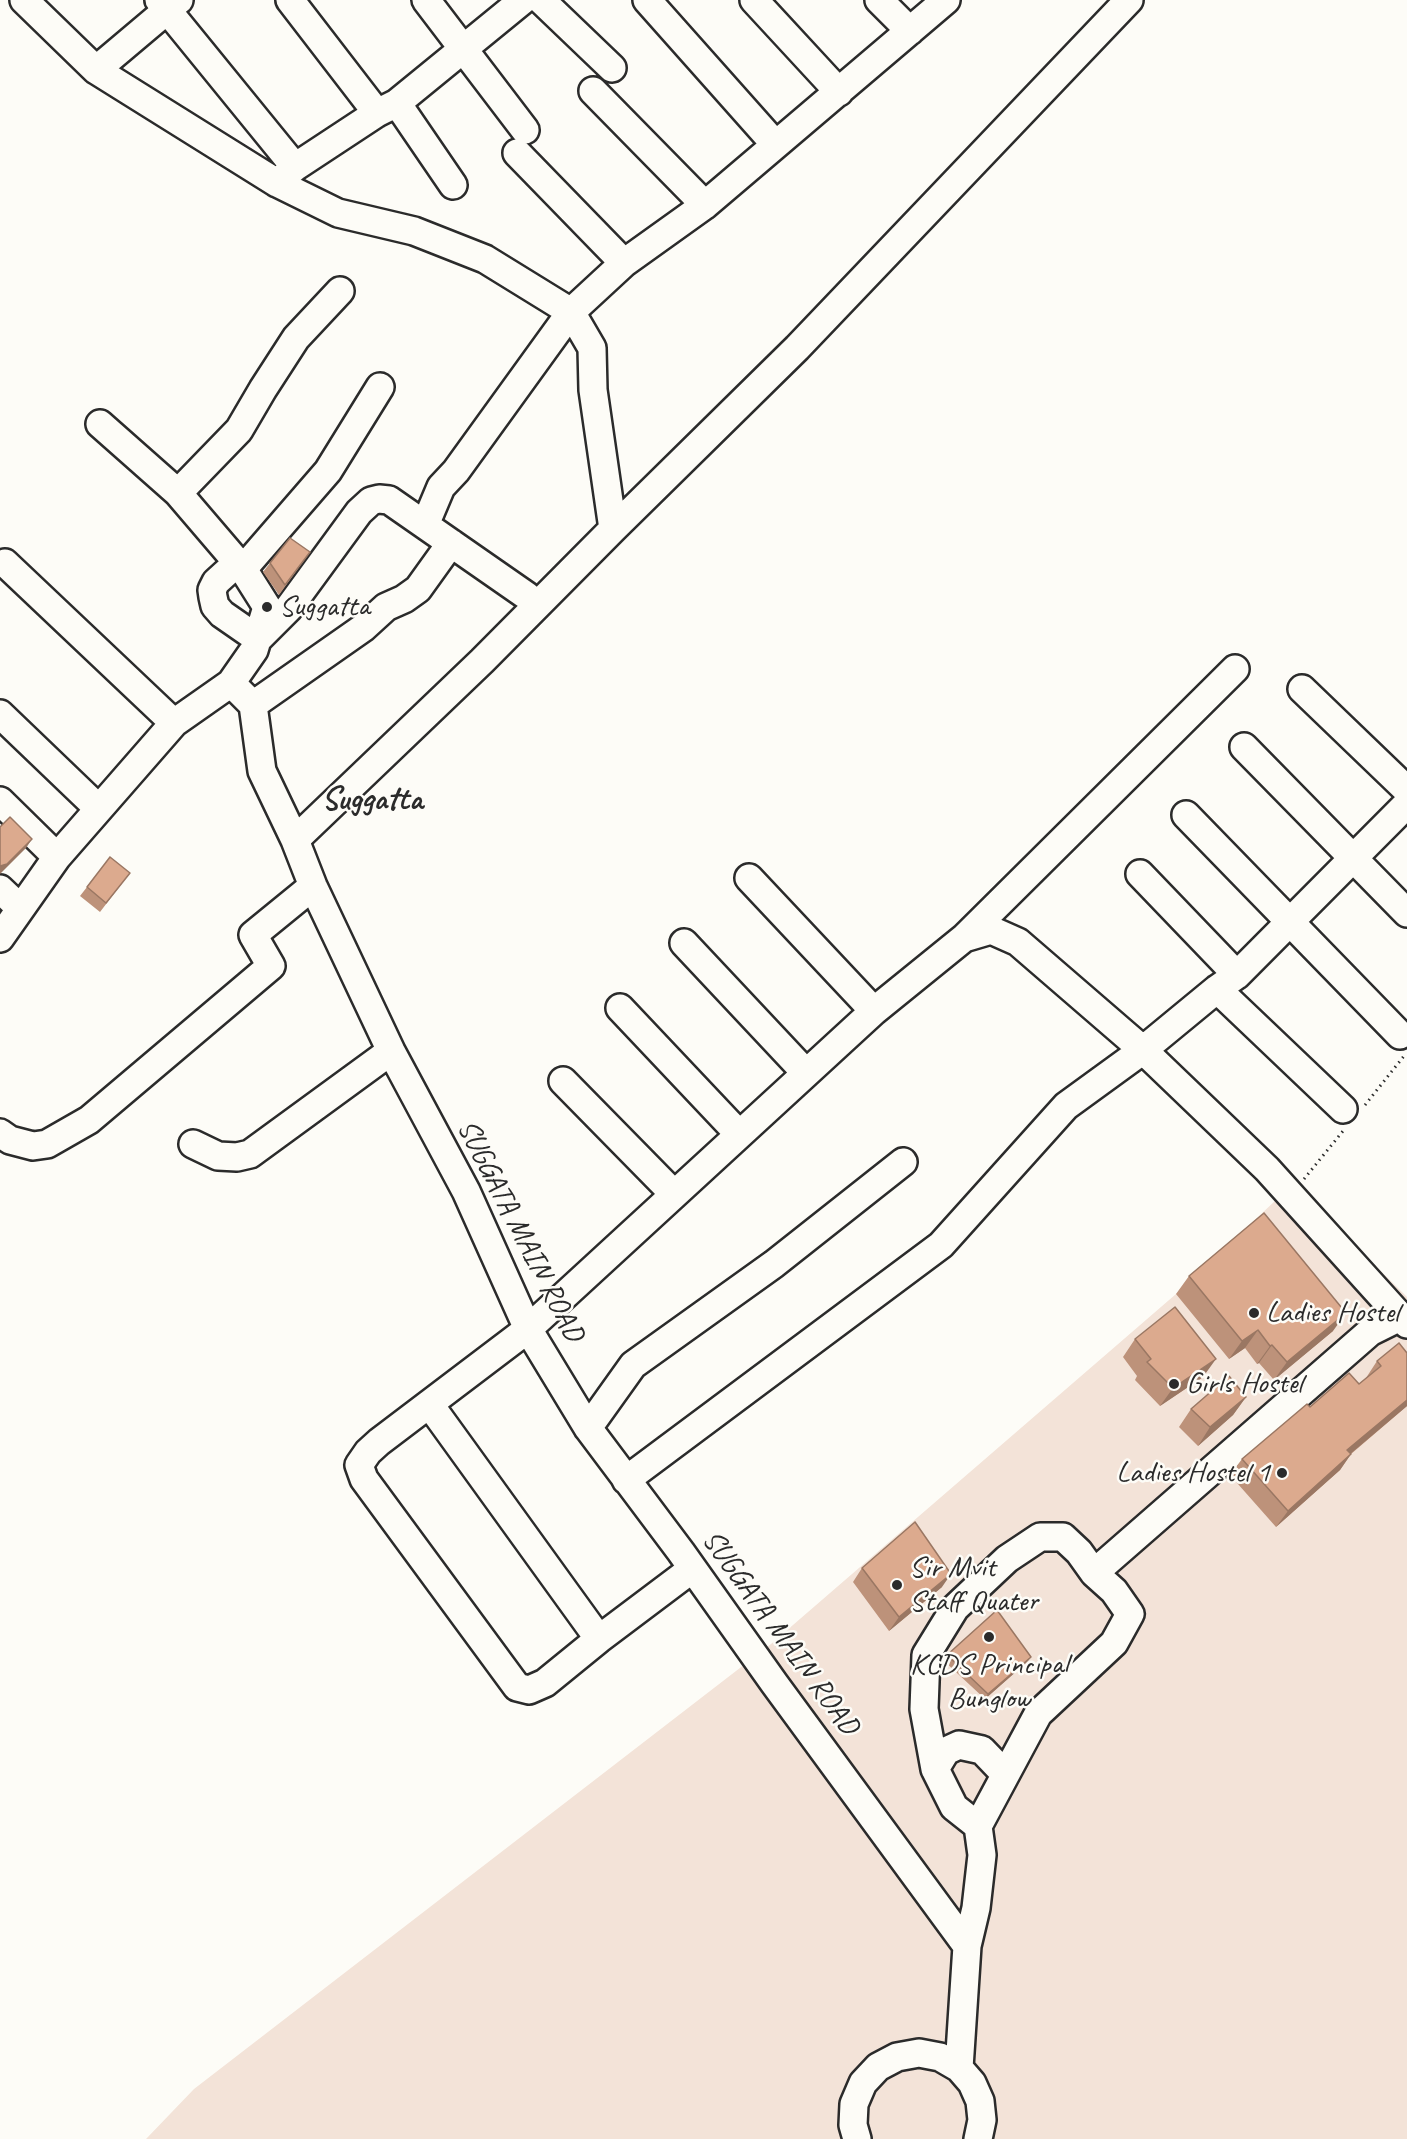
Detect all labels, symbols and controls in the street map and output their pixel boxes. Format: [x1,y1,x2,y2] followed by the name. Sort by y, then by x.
[279,589,370,625] place label: Suggatta
[260,600,274,614] marker: Suggatta
[321,780,423,820] district label: Suggatta
[449,1114,591,1348] street label: SUGGATA MAIN ROAD
[1266,1295,1399,1331] place label: Ladies Hostel
[1247,1306,1261,1320] marker: Ladies Hostel
[1186,1366,1302,1402] place label: Girls Hostel
[1167,1377,1181,1391] marker: Girls Hostel
[1116,1455,1270,1491] place label: Ladies Hostel 1
[1275,1466,1289,1480] marker: Ladies Hostel 1
[694,1524,866,1742] street label: SUGGATA MAIN ROAD
[909,1550,1038,1620] place label: Sir Mvit Staff Quater
[890,1578,904,1592] marker: Sir Mvit Staff Quater
[982,1630,996,1644] marker: KCDS Principal Bunglow
[910,1647,1068,1718] place label: KCDS Principal Bunglow

